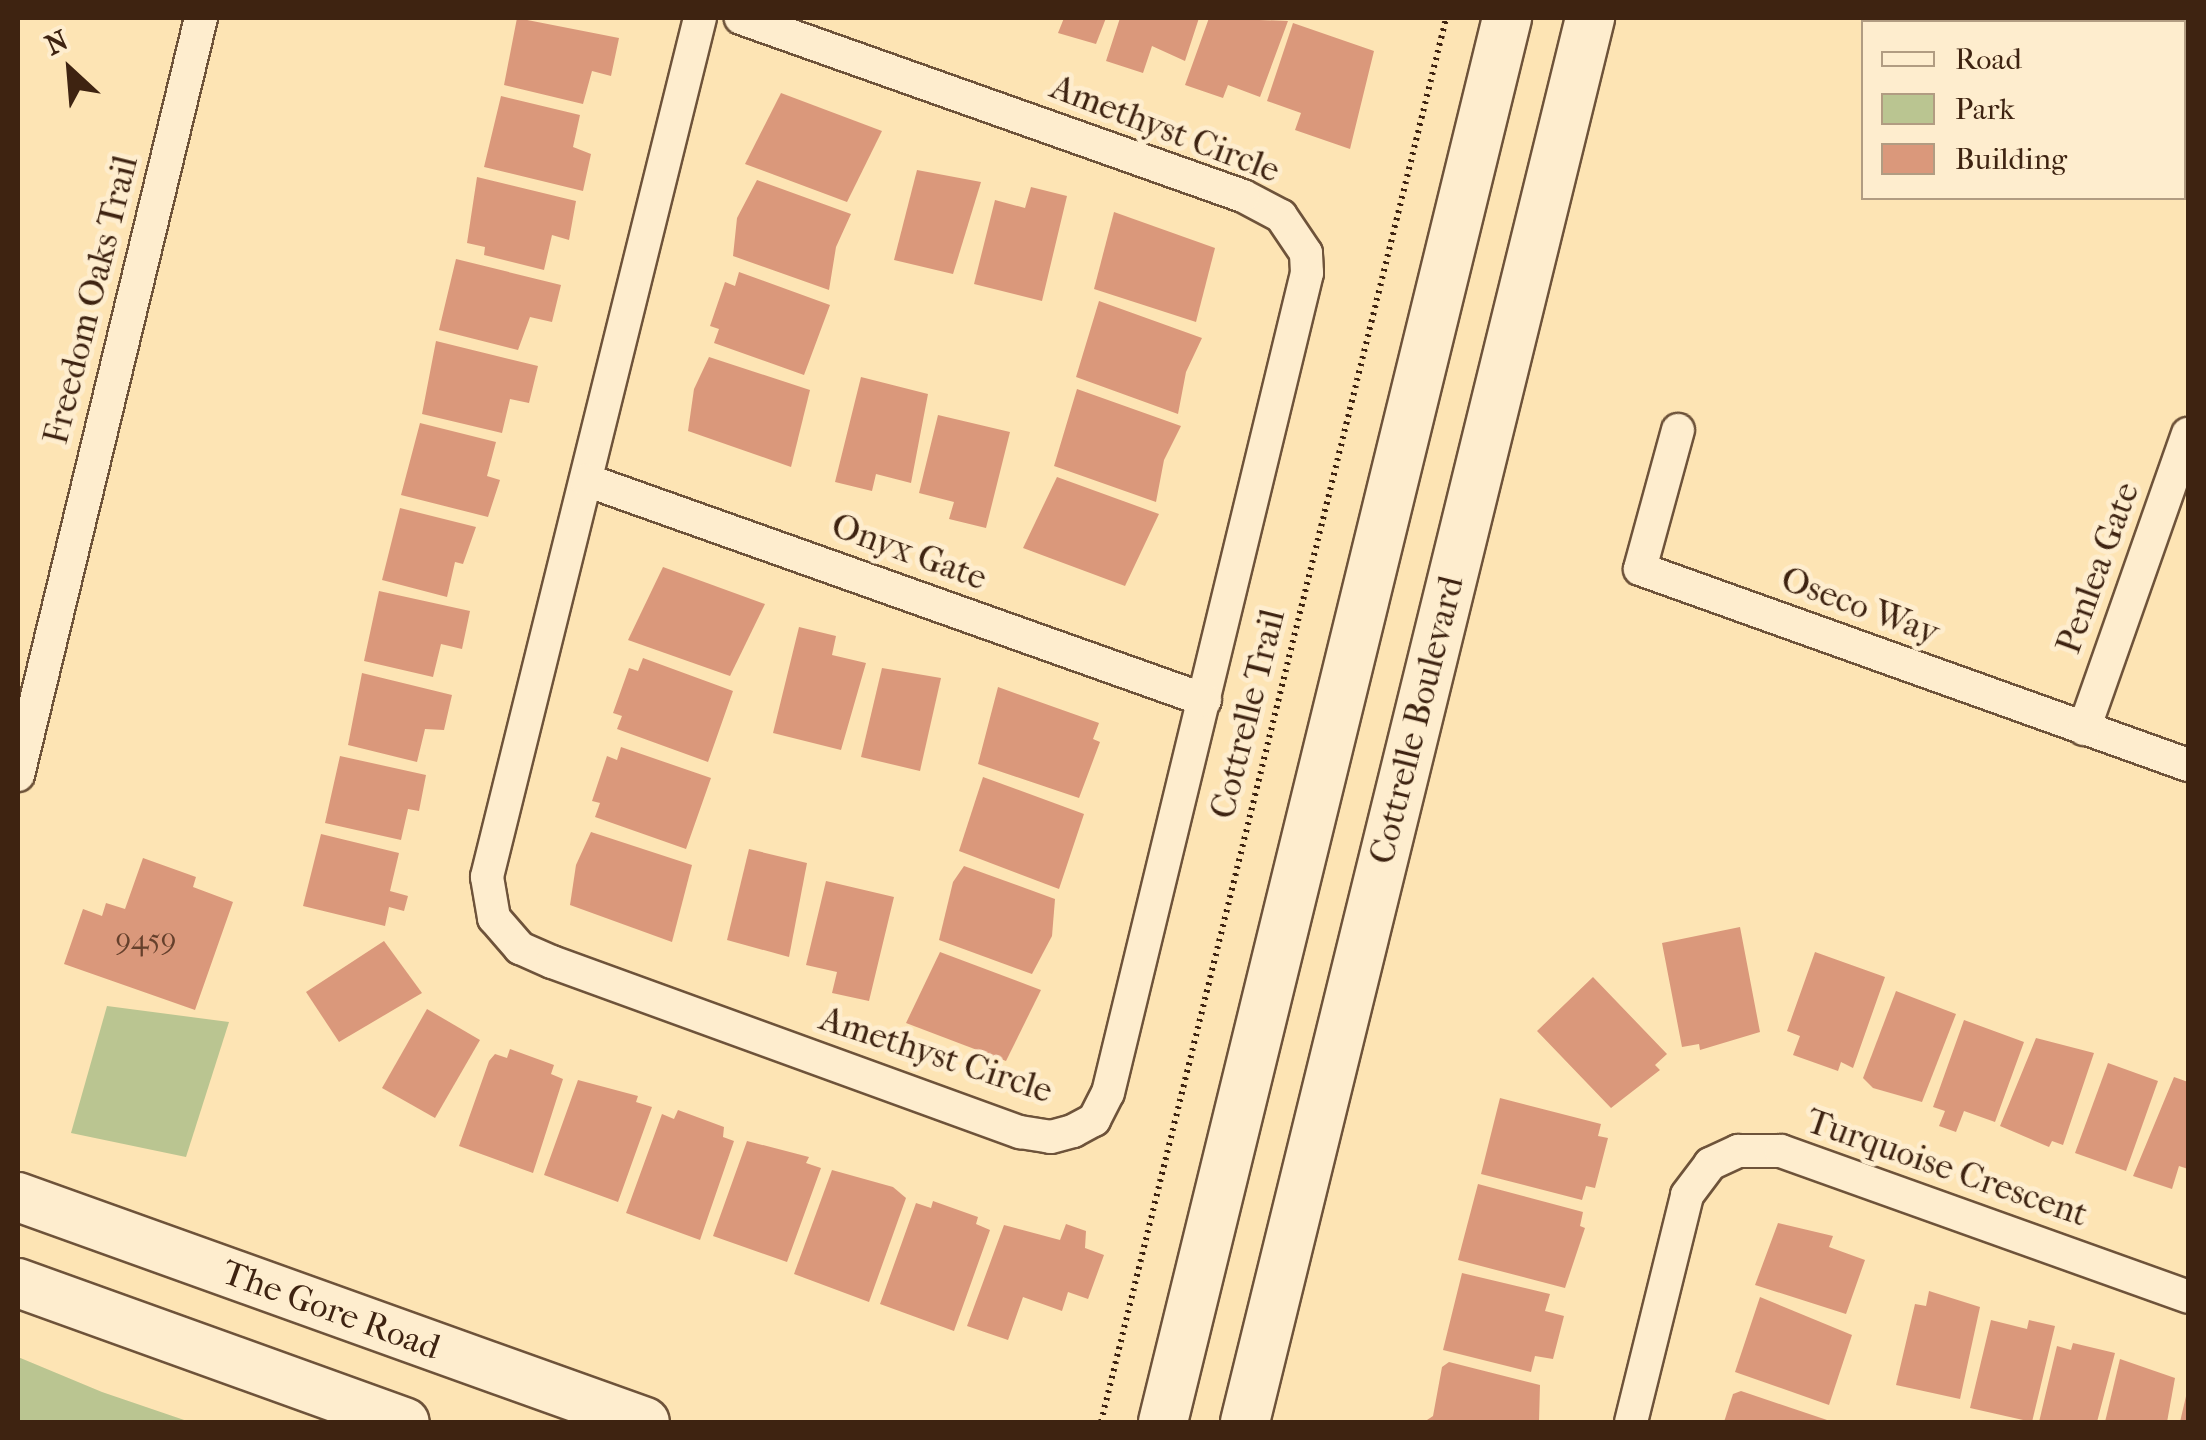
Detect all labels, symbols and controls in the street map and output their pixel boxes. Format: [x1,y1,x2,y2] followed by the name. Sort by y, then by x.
[20,20,120,120] north arrow
[1861,20,2186,200] legend
[40,23,73,62] text: N
[1955,42,2022,77] text: Road
[1045,66,1285,192] street label: Amethyst Circle
[1955,92,2015,127] text: Park
[1955,142,2067,177] text: Building
[35,151,147,449] street label: Freedom Oaks Trail
[2048,477,2148,659] street label: Penlea Gate
[826,505,992,599] street label: Onyx Gate
[1775,558,1945,654] street label: Oseco Way
[1361,572,1473,868] street label: Cottrelle Boulevard
[1202,605,1294,823] street label: Cottrelle Trail
[115,922,177,958] house number: 9459
[815,998,1057,1112] street label: Amethyst Circle
[1801,1100,2093,1236] street label: Turquoise Crescent
[217,1251,445,1369] street label: The Gore Road

